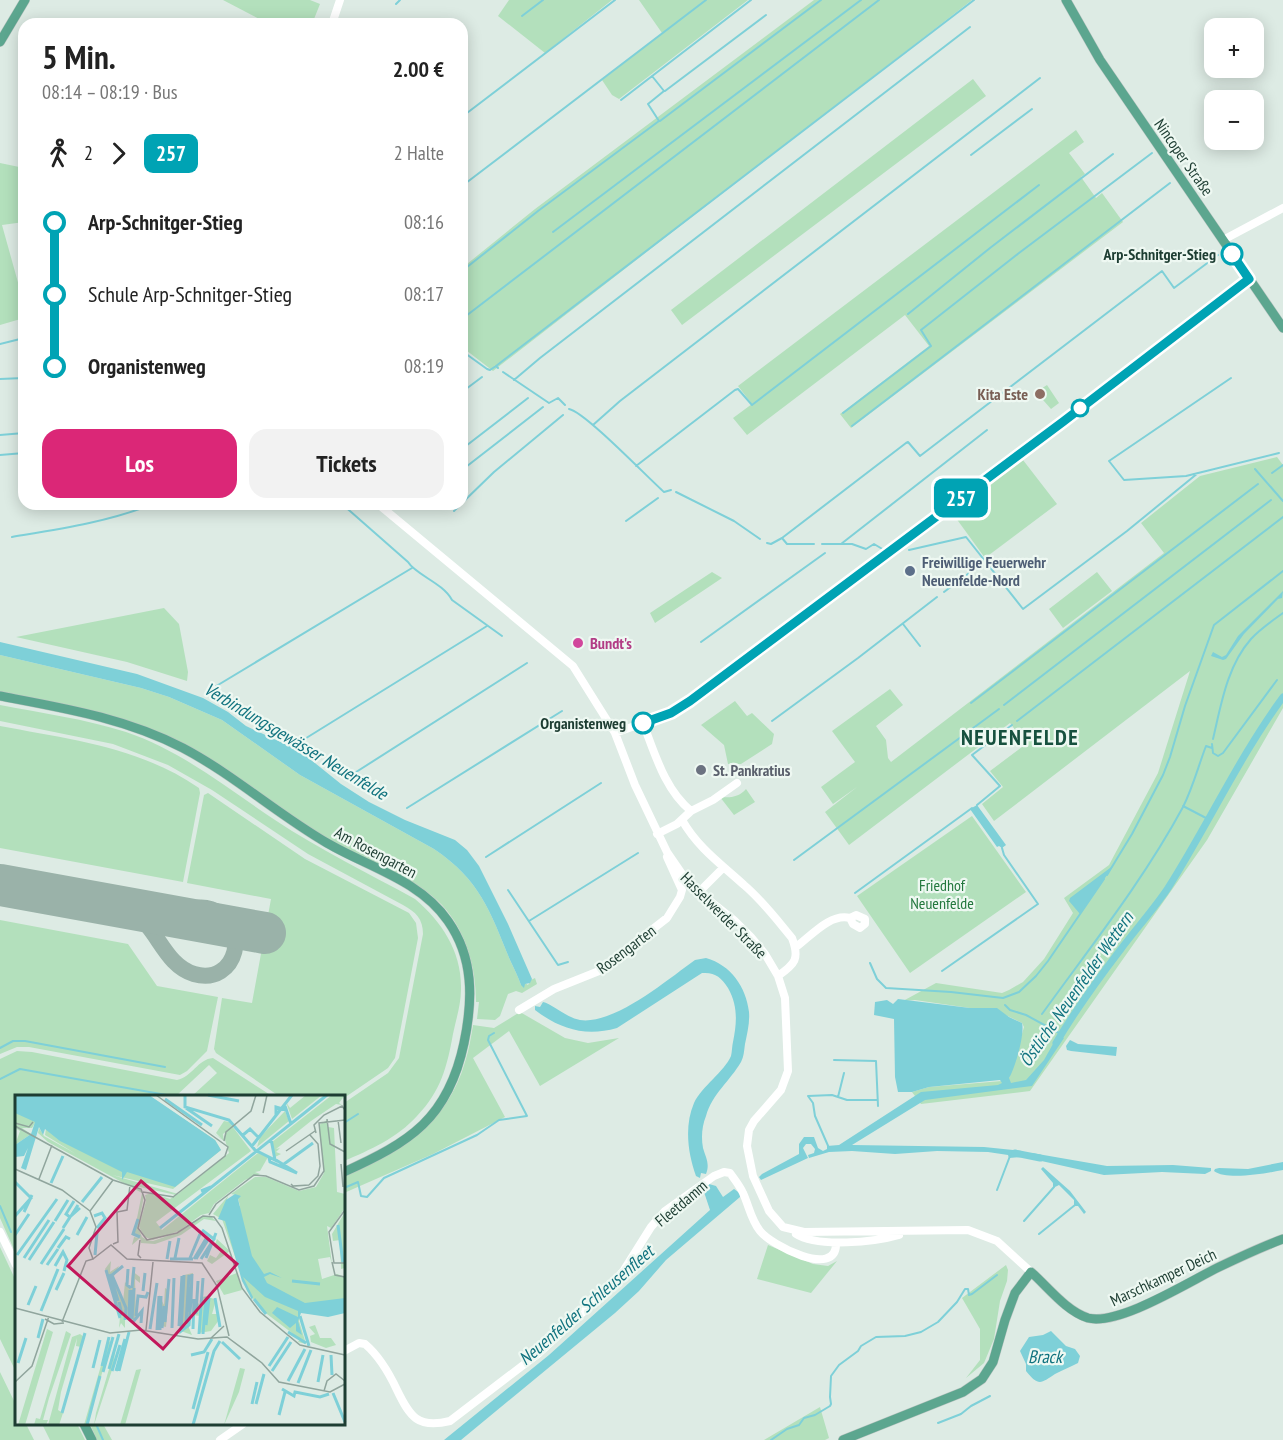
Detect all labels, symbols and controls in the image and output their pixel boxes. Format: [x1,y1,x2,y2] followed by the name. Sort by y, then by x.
[1204,18,1264,150] map controls
[1204,18,1264,78] button: +
[42,35,116,78] text: 5 Min.
[393,55,444,83] text: 2.00 €
[42,79,177,105] text: 08:14 – 08:19 · Bus
[1204,90,1264,150] button: −
[1150,115,1218,199] street label: Nincoper Straße
[42,137,75,170] icon: walk
[102,137,135,170] icon: forward
[84,140,93,166] text: 2
[156,140,186,167] text: 257
[394,140,444,166] text: 2 Halte
[88,208,243,236] text: Arp-Schnitger-Stieg
[404,209,444,235] text: 08:16
[1221,243,1243,265] marker: Arp-Schnitger-Stieg
[1103,244,1216,264] place label: Arp-Schnitger-Stieg
[88,280,292,308] text: Schule Arp-Schnitger-Stieg
[404,281,444,307] text: 08:17
[88,352,206,380] text: Organistenweg
[404,353,444,379] text: 08:19
[978,384,1028,404] place label: Kita Este
[1033,387,1047,401] marker: Kita Este
[1071,399,1089,417] unlabelled marker
[42,429,237,498] button: Los
[249,429,444,498] button: Tickets
[926,478,996,518] line badge: 257
[946,485,976,512] text: 257
[922,552,1046,590] place label: Freiwillige Feuerwehr Neuenfelde-Nord
[903,564,917,578] marker: Freiwillige Feuerwehr Neuenfelde-Nord
[590,633,632,653] place label: Bundt's
[571,636,585,650] marker: Bundt's
[200,677,393,806] water label: Verbindungsgewässer Neuenfelde
[632,712,654,734] marker: Organistenweg
[540,713,626,733] place label: Organistenweg
[961,723,1079,751] district label: NEUENFELDE
[713,760,791,780] place label: St. Pankratius
[694,763,708,777] marker: St. Pankratius
[331,822,421,882] street label: Am Rosengarten
[677,868,771,962] street label: Hasselwerder Straße
[910,875,974,913] park label: Friedhof Neuenfelde
[1014,906,1139,1071] water label: Östliche Neuenfelder Wettern
[592,920,660,978] street label: Rosengarten
[15,1095,345,1425] inset map
[651,1175,711,1231] street label: Fleetdamm
[514,1239,660,1370] water label: Neuenfelder Schleusenfleet
[1107,1244,1219,1310] street label: Marschkamper Deich
[1028,1345,1064,1368] water label: Brack

